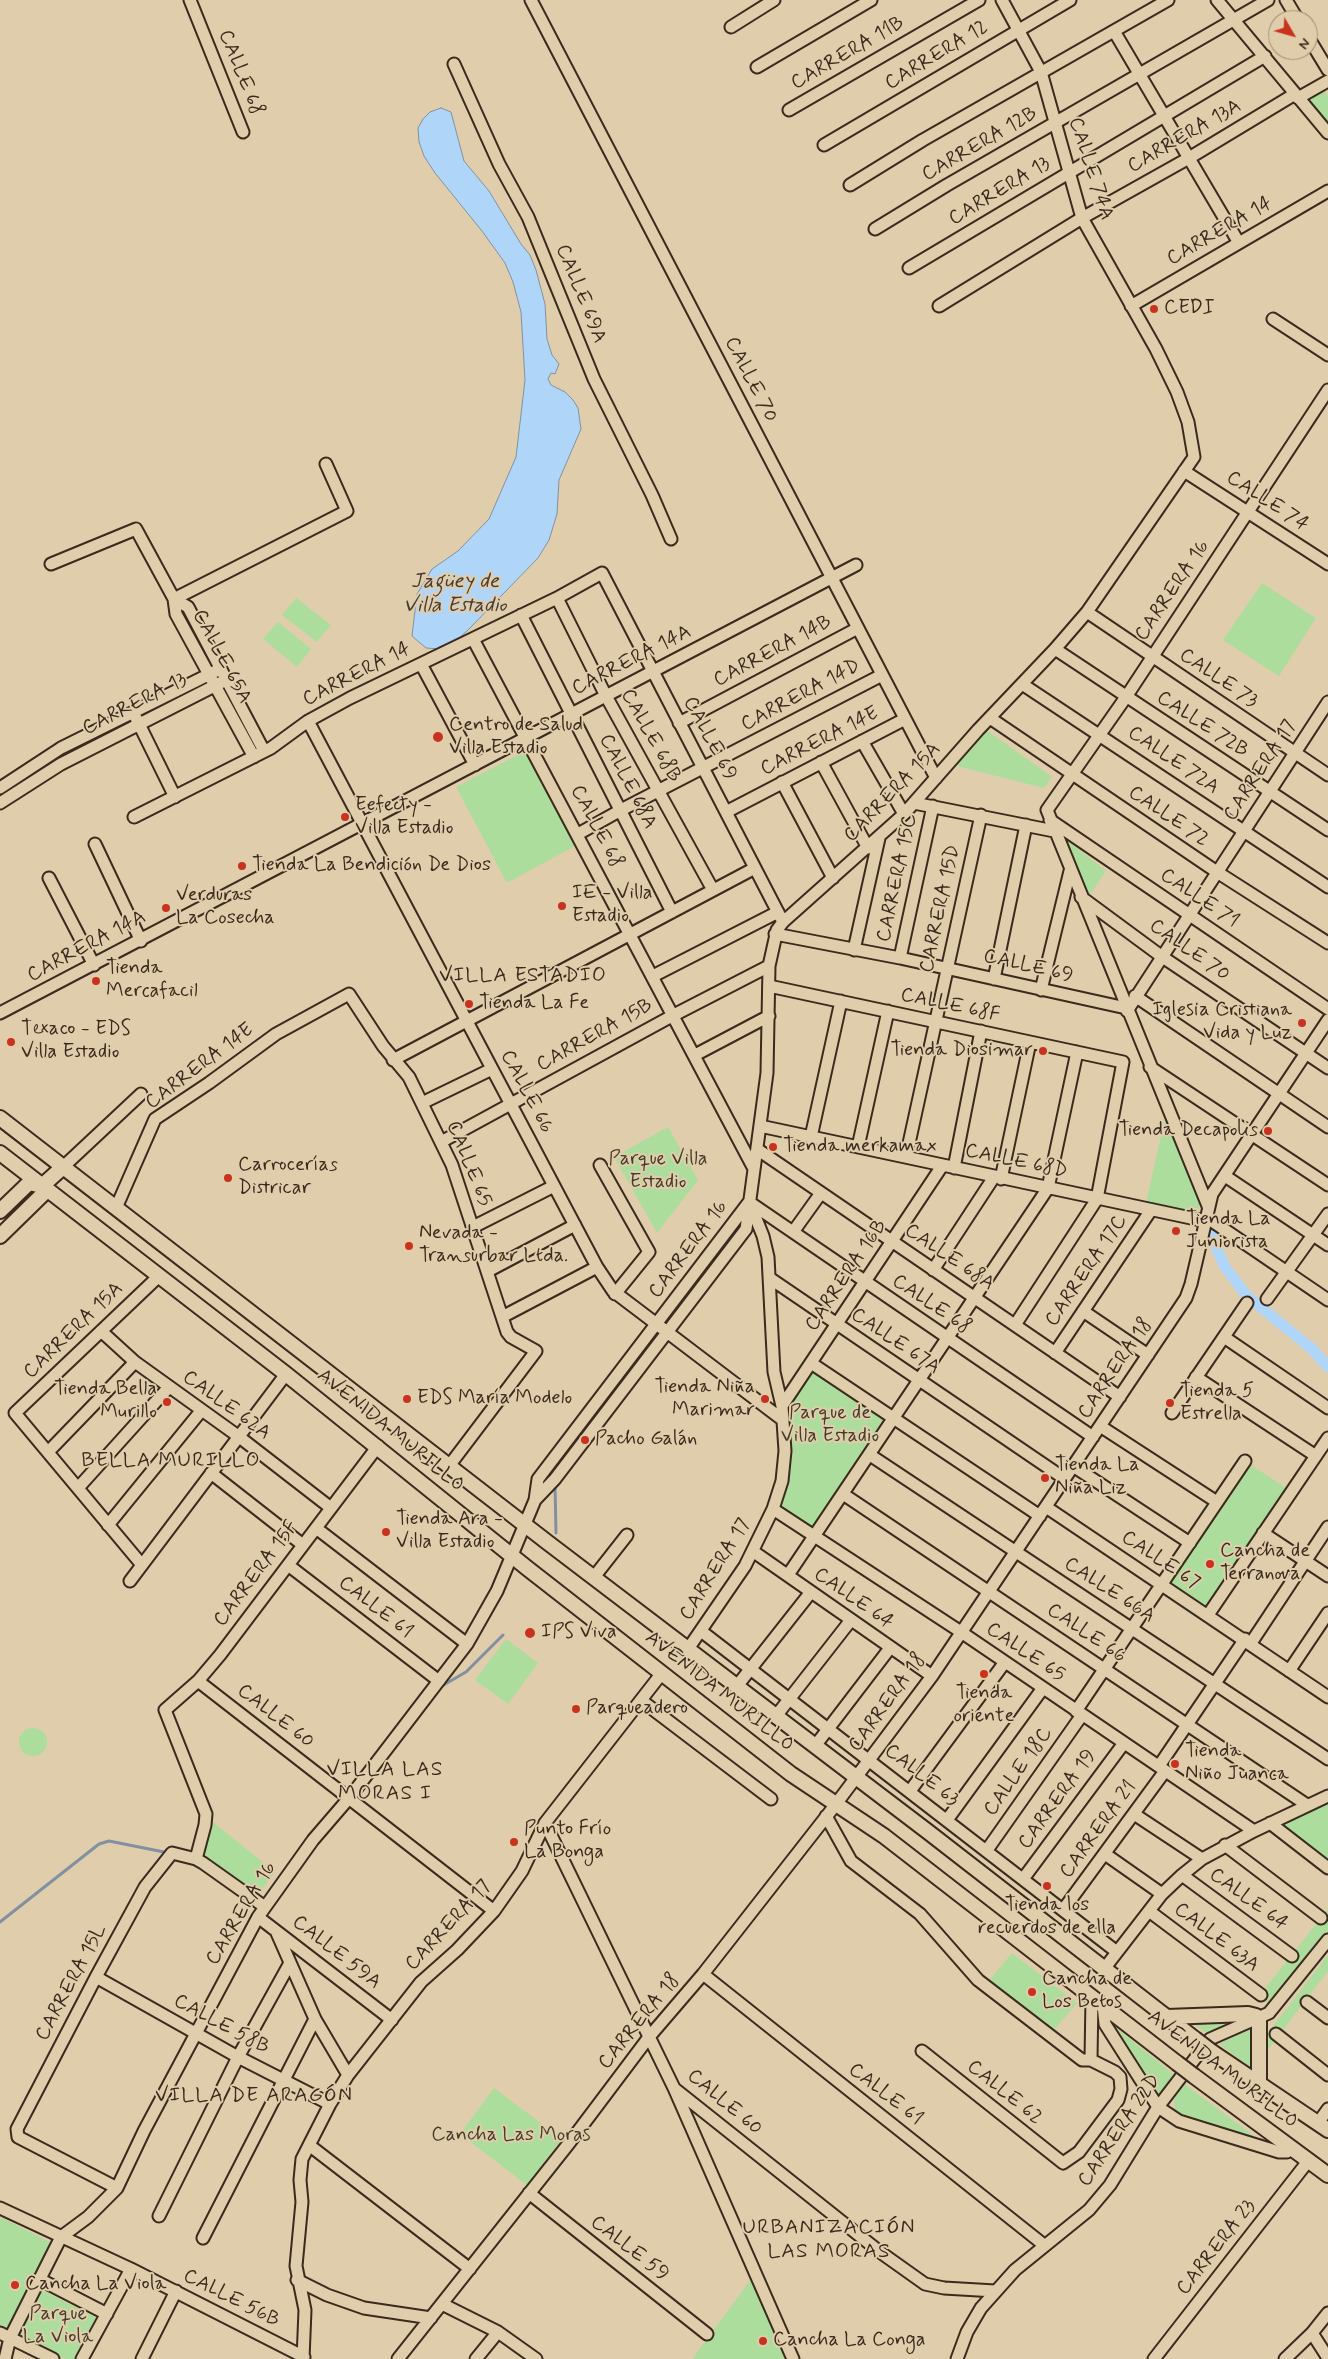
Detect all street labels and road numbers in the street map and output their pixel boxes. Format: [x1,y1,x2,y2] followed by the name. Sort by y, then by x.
[787,12,909,96] street label: CARRERA 11B
[881,16,993,96] street label: CARRERA 12
[212,27,268,119] street label: CALLE 68
[1124,95,1246,179] street label: CARRERA 13A
[918,102,1042,188] street label: CARRERA 12B
[1062,115,1118,223] street label: CALLE 74A
[945,152,1055,232] street label: CARRERA 13
[1163,192,1277,272] street label: CARRERA 14
[549,241,611,347] street label: CALLE 69A
[718,333,782,427] street label: CALLE 70
[1221,466,1313,538] street label: CALLE 74
[1130,536,1216,646] street label: CARRERA 16
[186,606,256,708] street label: CALLE 65A
[710,611,836,693] street label: CARRERA 14B
[568,621,696,701] street label: CARRERA 14A
[299,638,415,712] street label: CARRERA 14
[1174,644,1262,714] street label: CALLE 73
[737,655,865,737] street label: CARRERA 14D
[79,668,191,742] street label: CARRERA 13
[615,685,685,787] street label: CALLE 68B
[1152,686,1252,764] street label: CALLE 72B
[677,693,741,785] street label: CALLE 69
[757,702,883,782] street label: CARRERA 14E
[1219,716,1303,826] street label: CARRERA 17
[1123,722,1223,800] street label: CALLE 72A
[593,730,661,834] street label: CALLE 68A
[839,738,947,848] street label: CARRERA 15A
[564,781,628,873] street label: CALLE 68
[1123,781,1213,853] street label: CALLE 72
[873,812,923,944] street label: CARRERA 15C
[916,843,966,975] street label: CARRERA 15D
[1155,864,1243,934] street label: CALLE 71
[24,906,150,988] street label: CARRERA 14A
[1144,915,1234,987] street label: CALLE 70
[981,945,1075,989] street label: CALLE 69
[898,984,1002,1028] street label: CALLE 68F
[533,994,657,1078] street label: CARRERA 15B
[141,1019,259,1115] street label: CARRERA 14E
[494,1046,558,1138] street label: CALLE 66
[440,1118,496,1210] street label: CALLE 65
[963,1139,1069,1185] street label: CALLE 68D
[644,1196,734,1304] street label: CARRERA 16
[1041,1210,1133,1332] street label: CARRERA 17C
[801,1216,893,1336] street label: CARRERA 16B
[899,1219,999,1297] street label: CALLE 68A
[887,1270,975,1340] street label: CALLE 68
[19,1277,129,1385] street label: CARRERA 15A
[846,1303,944,1381] street label: CALLE 67A
[1073,1314,1159,1424] street label: CARRERA 18
[312,1364,468,1498] street label: AVENIDA MURILLO
[177,1366,275,1446] street label: CALLE 62A
[675,1515,757,1625] street label: CARRERA 17
[209,1516,305,1632] street label: CARRERA 15F
[1116,1526,1204,1596] street label: CALLE 67
[1059,1553,1159,1629] street label: CALLE 66A
[809,1563,897,1635] street label: CALLE 64
[333,1571,417,1645] street label: CALLE 61
[1042,1599,1130,1669] street label: CALLE 66
[981,1618,1069,1688] street label: CALLE 65
[640,1626,798,1758] street label: AVENIDA MURILLO
[844,1649,932,1757] street label: CARRERA 18
[232,1680,318,1754] street label: CALLE 60
[980,1723,1058,1821] street label: CALLE 18C
[879,1739,963,1813] street label: CALLE 63
[1014,1745,1102,1855] street label: CARRERA 19
[1056,1776,1142,1884] street label: CARRERA 21
[202,1858,282,1970] street label: CARRERA 16
[1204,1863,1292,1937] street label: CALLE 64
[401,1876,497,1976] street label: CARRERA 17
[1168,1898,1264,1978] street label: CALLE 63A
[287,1911,385,1995] street label: CALLE 59A
[31,1921,113,2045] street label: CARRERA 15L
[594,1969,686,2075] street label: CARRERA 18
[169,1990,273,2060] street label: CALLE 58B
[1142,2006,1302,2134] street label: AVENIDA MURILLO
[961,2055,1047,2131] street label: CALLE 62
[843,2058,927,2132] street label: CALLE 61
[681,2065,767,2141] street label: CALLE 60
[1074,2070,1166,2192] street label: CARRERA 22D
[1172,2195,1262,2301] street label: CARRERA 23
[585,2211,673,2287] street label: CALLE 59
[179,2264,283,2334] street label: CALLE 56B

